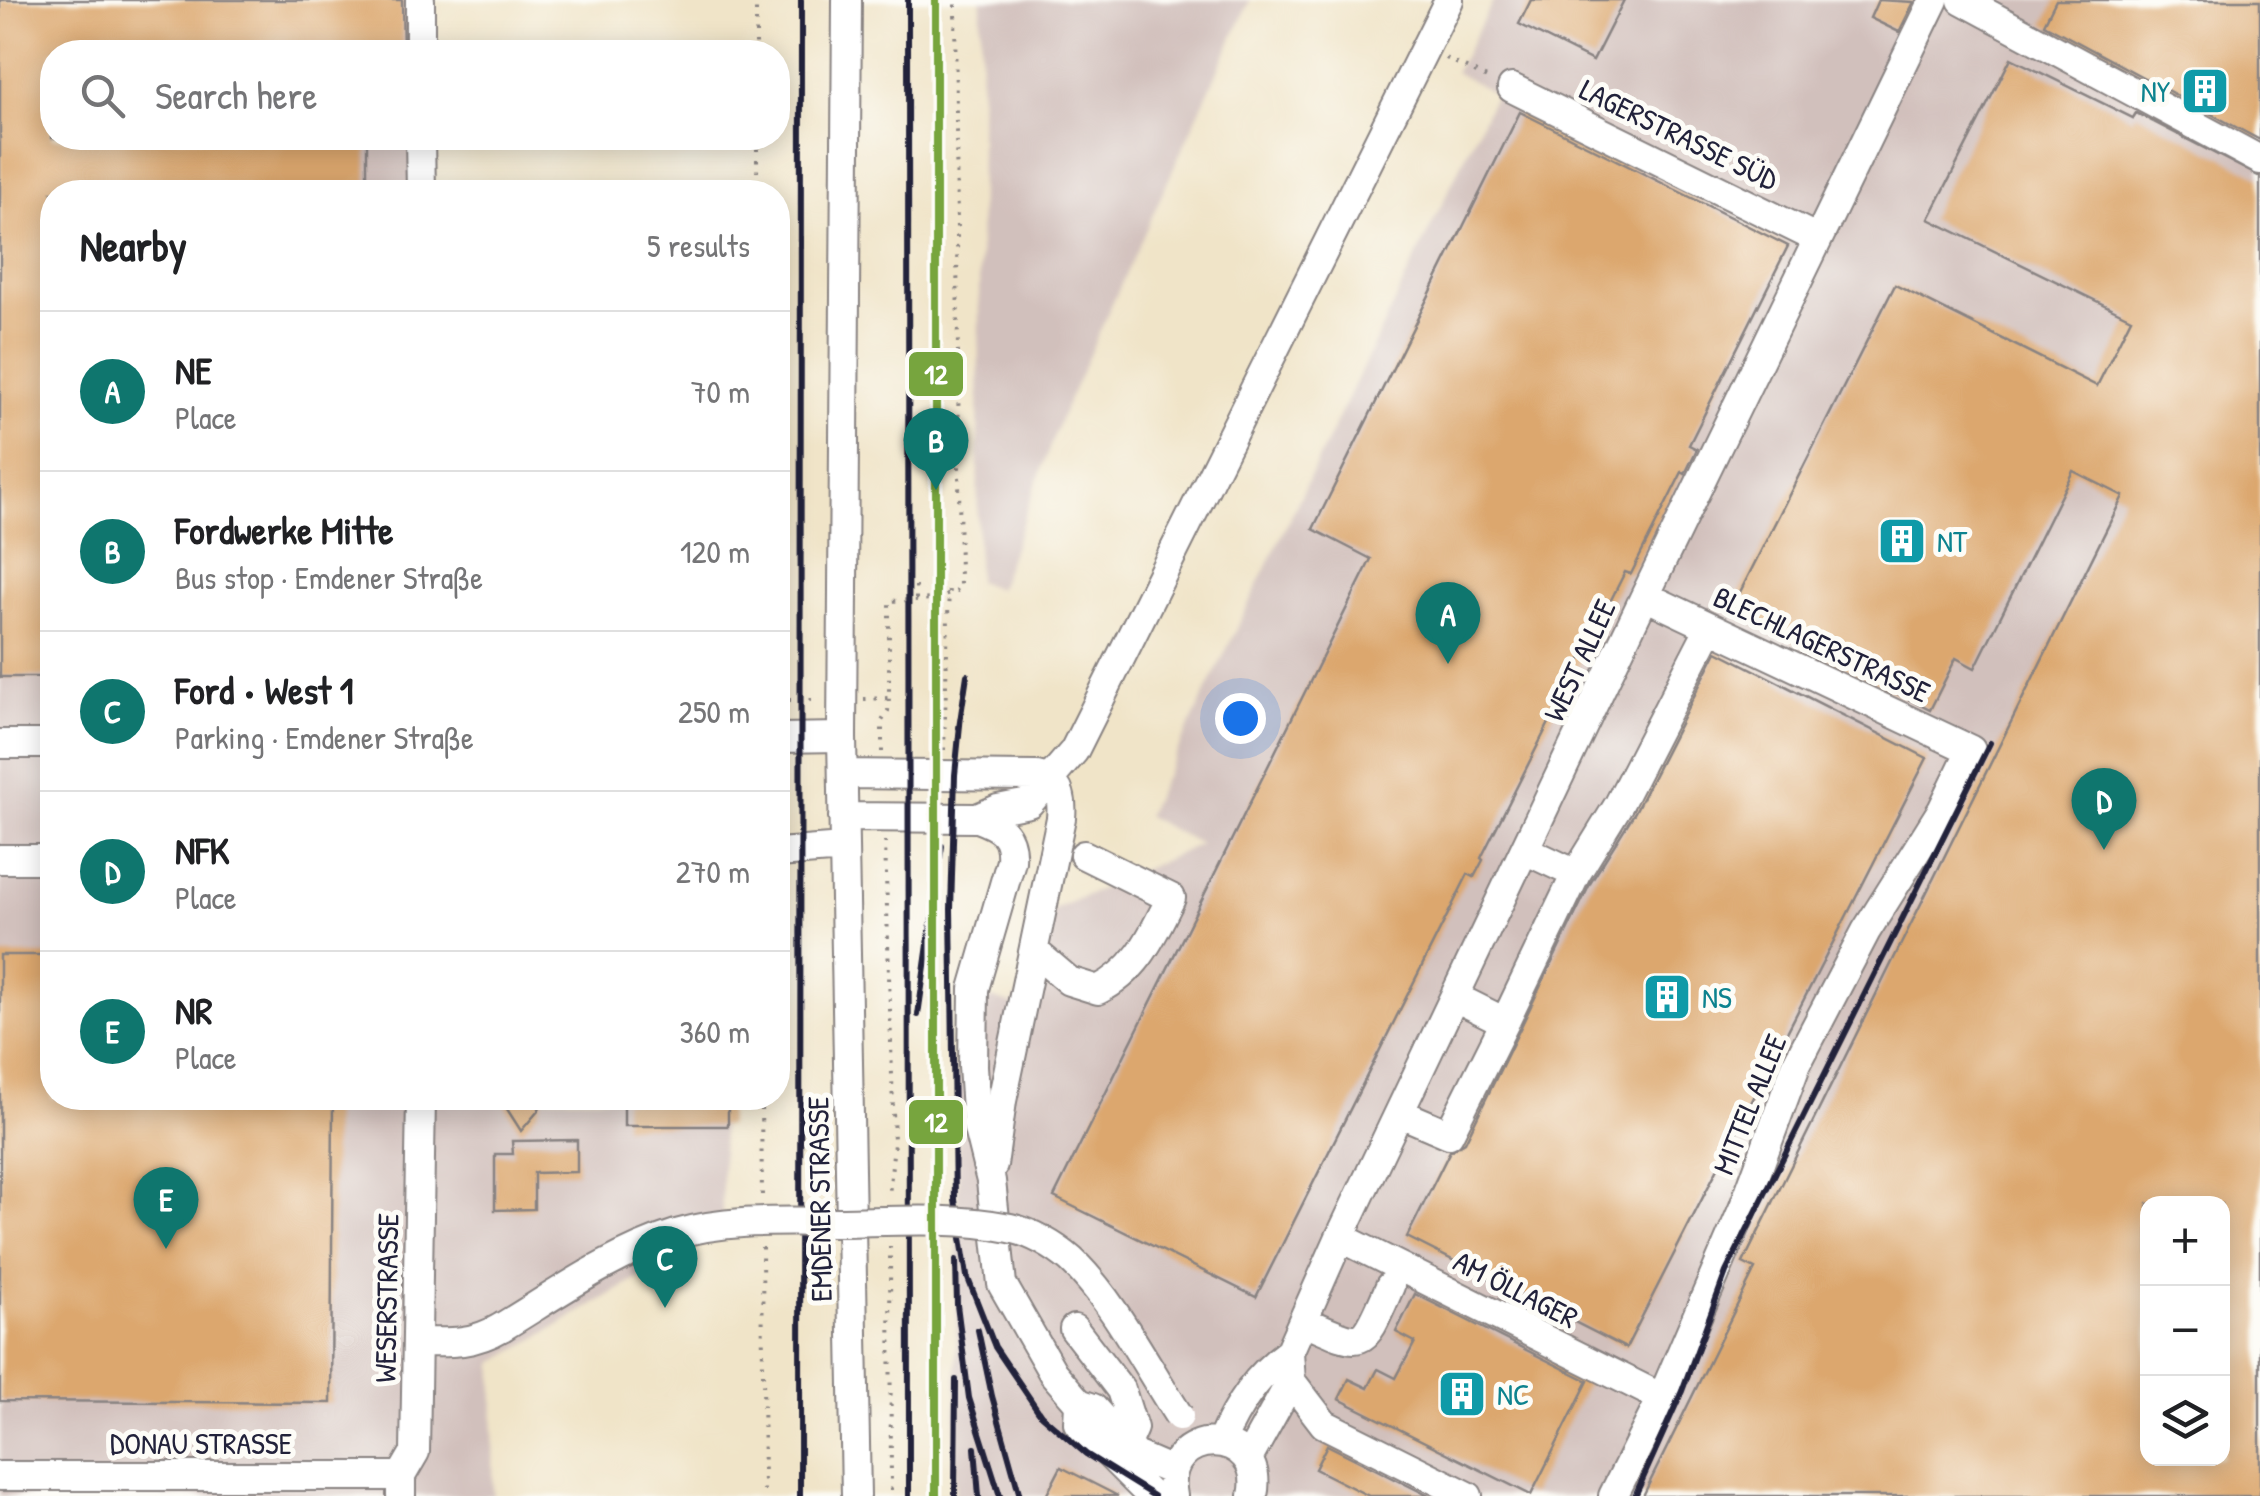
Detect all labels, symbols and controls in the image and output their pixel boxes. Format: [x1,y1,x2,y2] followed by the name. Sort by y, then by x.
[40,40,790,150] search box
[2179,65,2231,117] building icon: NY
[75,68,130,123] icon: search
[155,69,317,121] text: Search here
[1573,69,1785,200] street label: LAGERSTRASSE SÜD
[2141,71,2170,111] place label: NY
[80,217,187,274] text: Nearby
[647,224,750,267] text: 5 results
[175,344,212,396] text: NE
[907,350,965,398] line badge: 12
[924,355,949,393] text: 12
[105,370,120,413] text: A
[691,370,750,413] text: 70 m
[175,396,237,439] text: Place
[904,408,968,490] pin: B
[175,504,393,556] text: Fordwerke Mitte
[1876,515,1928,567] building icon: NT
[1937,521,1968,561] place label: NT
[104,530,121,573] text: B
[680,530,750,573] text: 120 m
[175,556,483,599] text: Bus stop · Emdener Straße
[1707,576,1937,712] street label: BLECHLAGERSTRASSE
[1416,582,1480,664] pin: A
[1533,593,1625,727] street label: WEST ALLEE
[175,664,354,716] text: Ford • West 1
[104,690,121,733] text: C
[678,690,750,733] text: 250 m
[1215,693,1266,744] your location
[175,716,474,759] text: Parking · Emdener Straße
[2072,768,2136,850] pin: D
[175,824,229,876] text: NFK
[105,850,120,893] text: D
[676,850,750,893] text: 270 m
[175,876,237,919] text: Place
[1641,971,1693,1023] building icon: NS
[1702,977,1732,1017] place label: NS
[175,984,212,1036] text: NR
[105,1010,120,1053] text: E
[679,1010,750,1053] text: 360 m
[1703,1028,1795,1180] street label: MITTEL ALLEE
[175,1036,237,1079] text: Place
[797,1096,841,1302] street label: EMDENER STRASSE
[907,1098,965,1146] line badge: 12
[924,1103,949,1141] text: 12
[134,1166,198,1249] pin: E
[2140,1196,2230,1466] map controls
[2140,1196,2230,1286] button: +
[365,1213,407,1383] street label: WESERSTRASSE
[632,1226,698,1308] pin: C
[1447,1241,1585,1337] street label: AM ÖLLAGER
[2140,1286,2230,1376] button: −
[1436,1368,1488,1420] building icon: NC
[1497,1374,1529,1414] place label: NC
[2140,1376,2230,1466] button: layers
[110,1423,292,1463] street label: DONAU STRASSE

